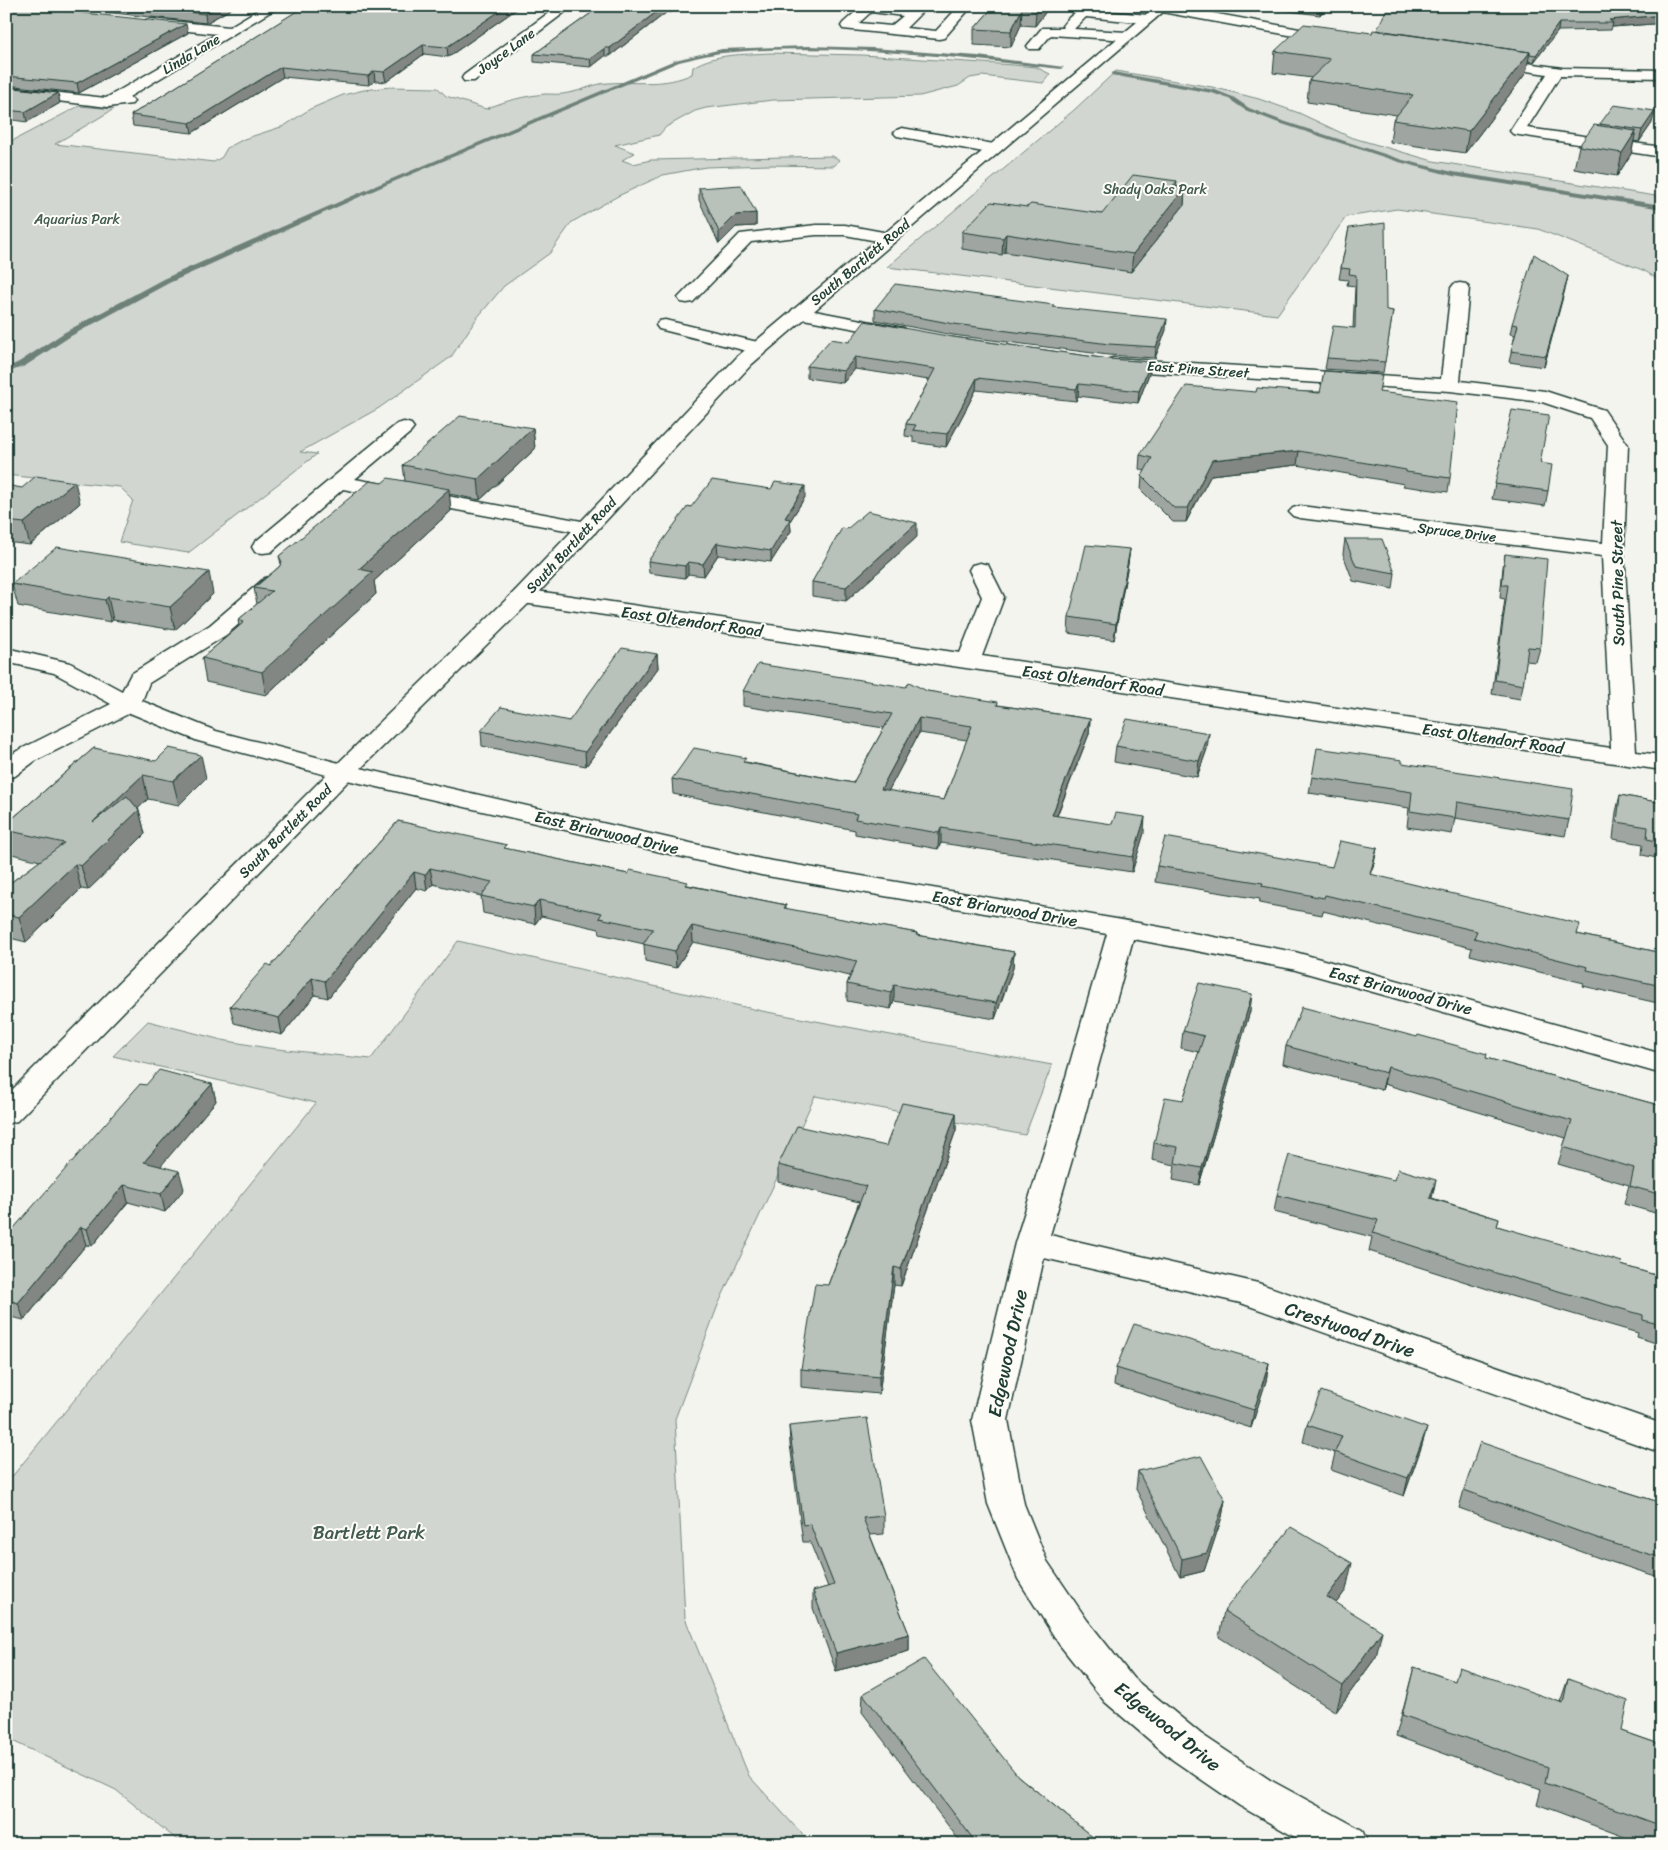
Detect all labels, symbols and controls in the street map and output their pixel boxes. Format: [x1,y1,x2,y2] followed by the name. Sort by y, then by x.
[471,22,541,82] street label: Joyce Lane
[157,27,225,82] street label: Linda Lane
[1103,177,1207,202] park label: Shady Oaks Park
[33,207,120,232] park label: Aquarius Park
[804,212,917,312] street label: South Bartlett Road
[1146,353,1251,386] street label: East Pine Street
[520,490,624,599] street label: South Bartlett Road
[1416,515,1498,550] street label: Spruce Drive
[1602,519,1633,646] street label: South Pine Street
[619,597,766,646] street label: East Oltendorf Road
[1020,656,1167,705] street label: East Oltendorf Road
[1420,714,1567,763] street label: East Oltendorf Road
[232,777,339,884] street label: South Bartlett Road
[532,802,682,863] street label: East Briarwood Drive
[930,881,1080,936] street label: East Briarwood Drive
[1326,957,1476,1024] street label: East Briarwood Drive
[978,1286,1037,1420] street label: Edgewood Drive
[1280,1292,1420,1367] street label: Crestwood Drive
[313,1516,425,1549] park label: Bartlett Park
[1107,1673,1229,1780] street label: Edgewood Drive

